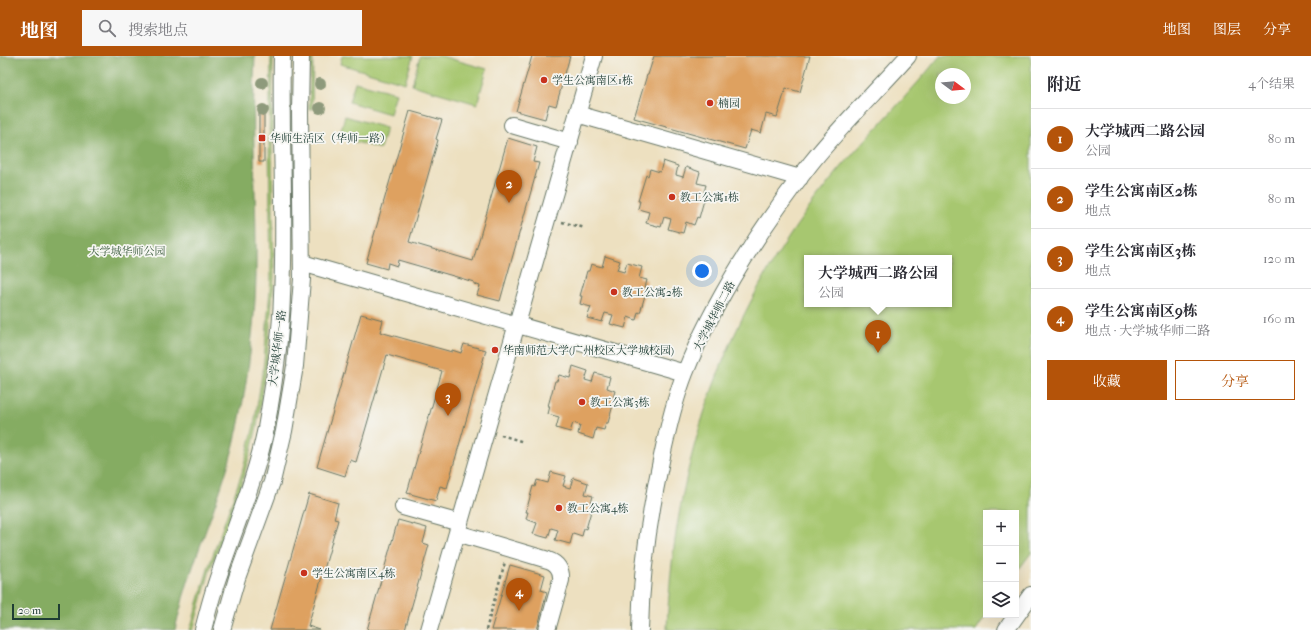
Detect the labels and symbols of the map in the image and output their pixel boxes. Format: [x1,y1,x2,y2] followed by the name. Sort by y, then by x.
[935,68,971,104] north arrow
[552,74,633,87] place label: 学生公寓南区1栋
[539,75,549,85] marker: 学生公寓南区1栋
[718,97,740,110] place label: 楠园
[705,98,715,108] marker: 楠园
[270,132,391,145] place label: 华师生活区（华师一路）
[257,133,267,143] marker: 华师生活区（华师一路）
[496,170,522,203] pin: 2
[680,191,739,204] place label: 教工公寓1栋
[667,192,677,202] marker: 教工公寓1栋
[89,245,166,258] park label: 大学城华师公园
[692,261,712,281] your location
[691,279,738,353] street label: 大学城华师二路
[622,286,683,299] place label: 教工公寓2栋
[609,287,619,297] marker: 教工公寓2栋
[266,309,289,387] street label: 大学城华师一路
[865,320,891,353] pin: 1
[503,344,674,357] place label: 华南师范大学(广州校区大学城校园)
[490,345,500,355] marker: 华南师范大学(广州校区大学城校园)
[435,383,461,416] pin: 3
[590,396,650,409] place label: 教工公寓3栋
[577,397,587,407] marker: 教工公寓3栋
[567,502,629,515] place label: 教工公寓4栋
[554,503,564,513] marker: 教工公寓4栋
[312,567,396,580] place label: 学生公寓南区4栋
[299,568,309,578] marker: 学生公寓南区4栋
[506,578,532,611] pin: 4
[12,602,60,621] scale bar

